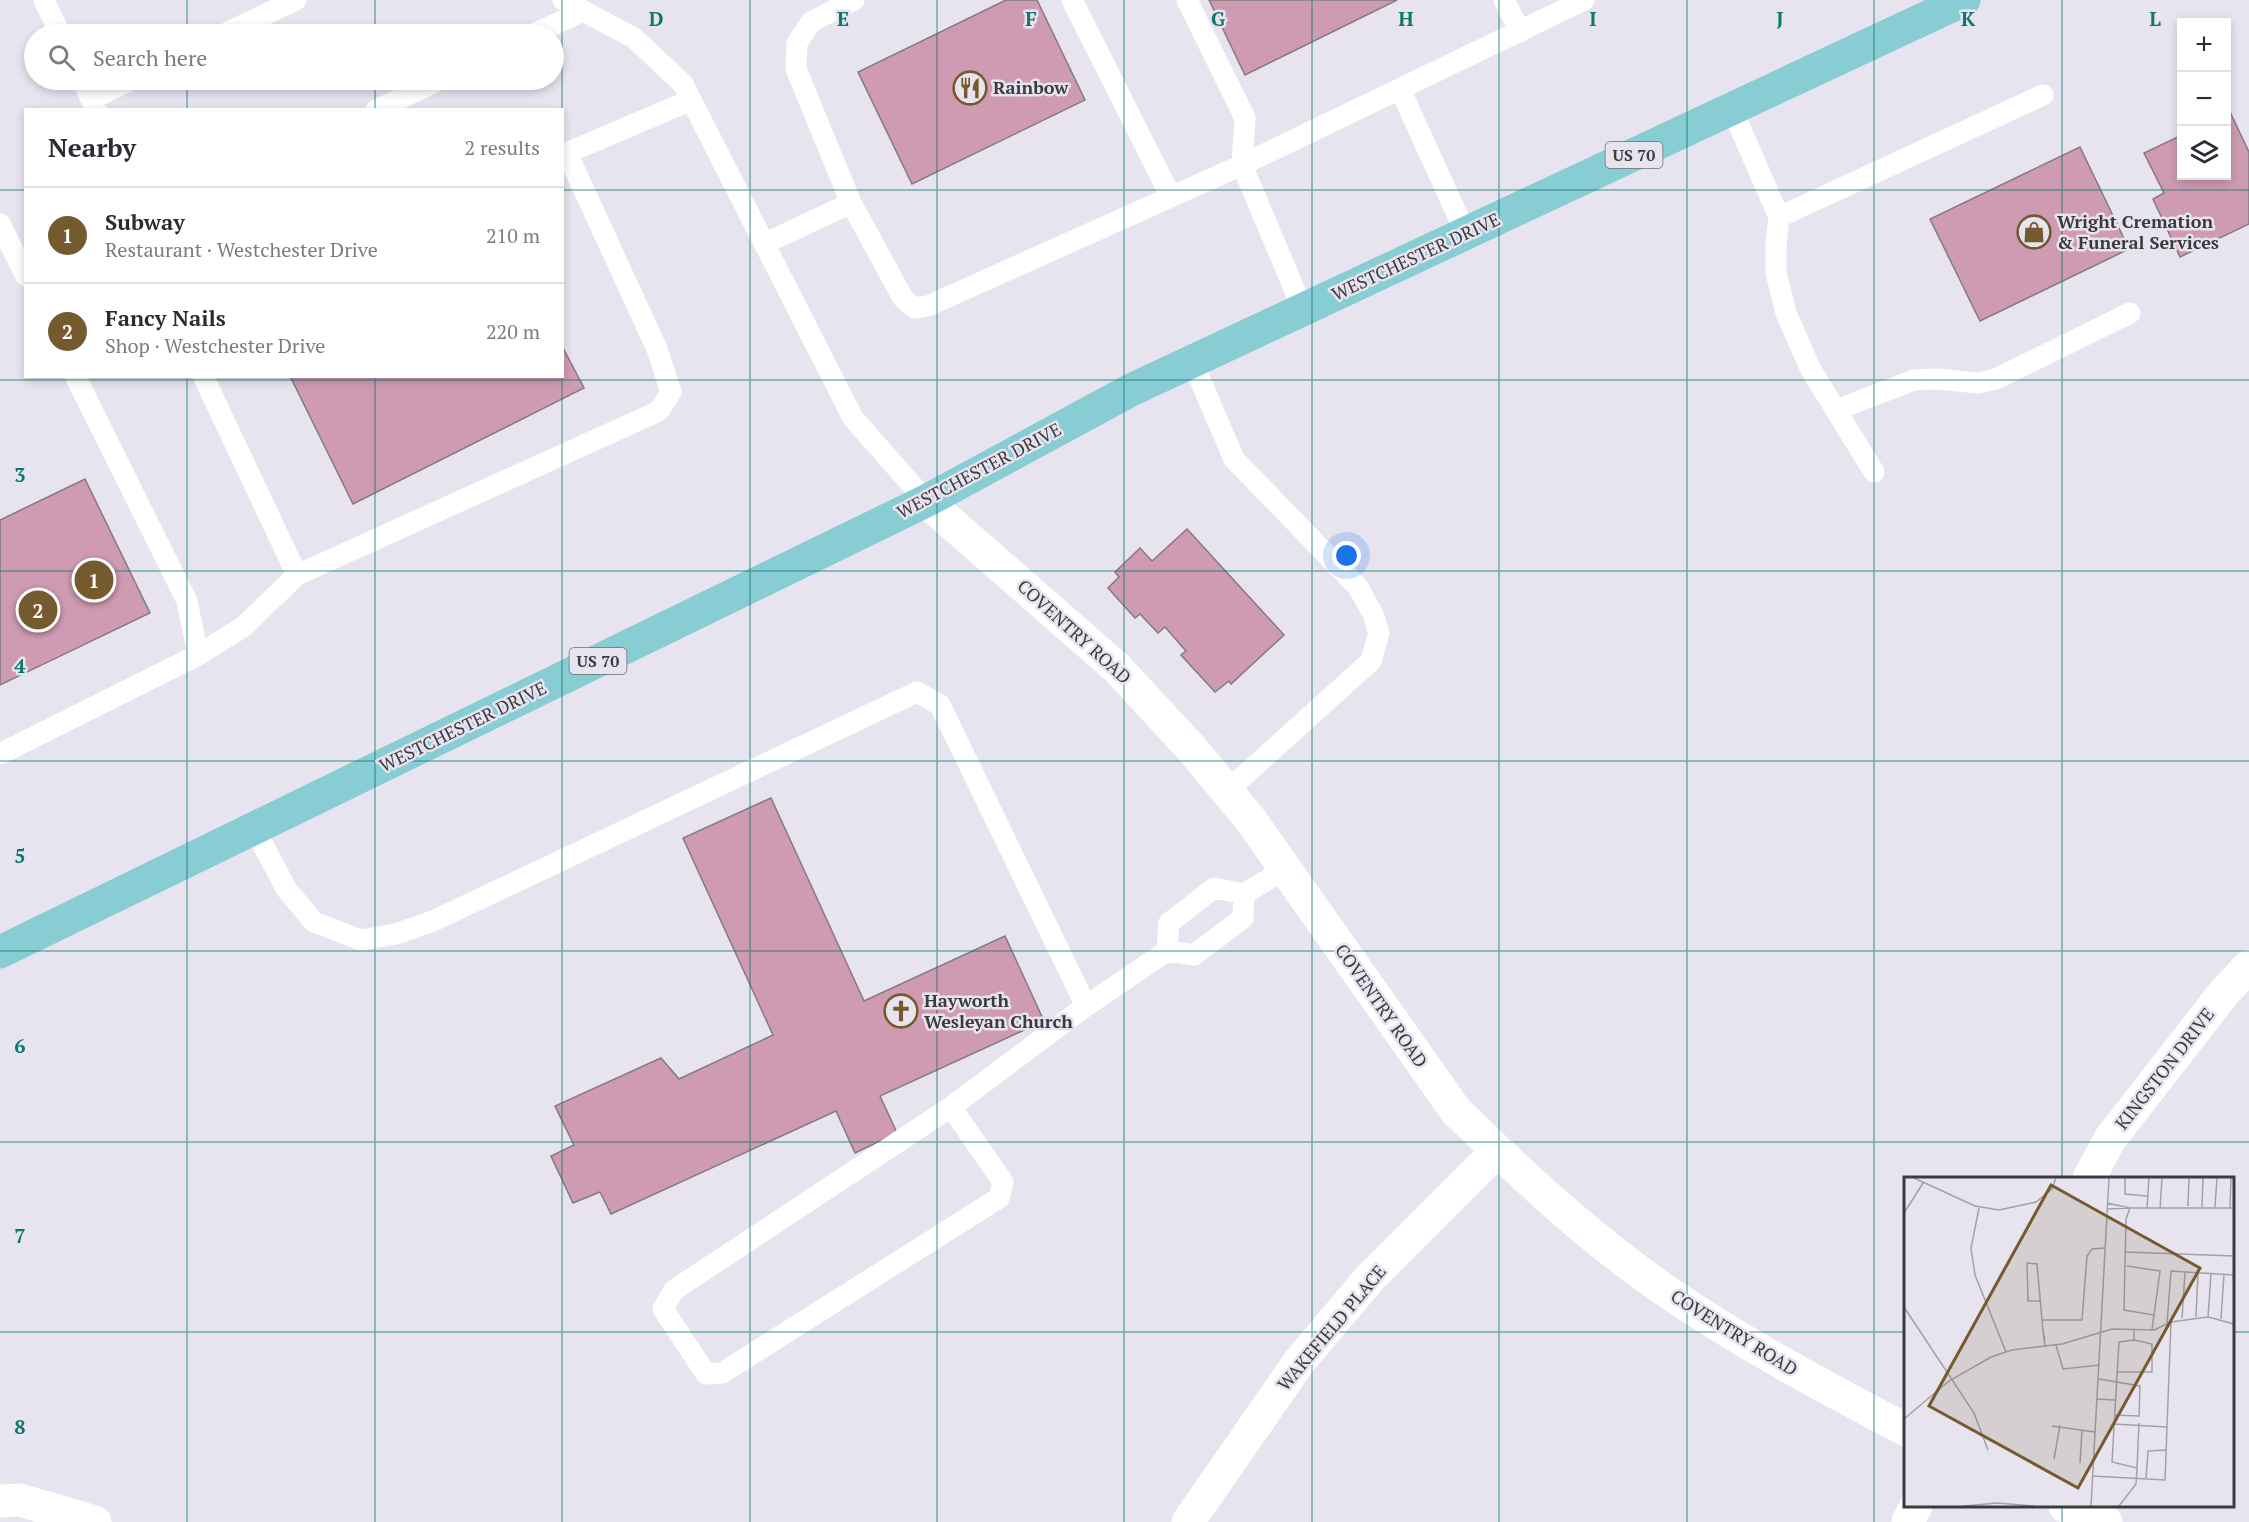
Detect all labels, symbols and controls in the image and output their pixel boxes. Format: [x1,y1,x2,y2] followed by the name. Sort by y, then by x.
[649,5,663,32] text: D
[837,5,849,32] text: E
[1025,5,1037,32] text: F
[1211,5,1225,32] text: G
[1398,5,1414,32] text: H
[1589,5,1597,32] text: I
[1776,5,1784,32] text: J
[1961,5,1976,32] text: K
[2149,5,2161,32] text: L
[2177,18,2231,180] map controls
[2177,18,2231,72] button: +
[24,24,564,90] search box
[45,41,78,74] icon: search
[93,43,207,72] text: Search here
[952,70,988,106] restaurant icon: Rainbow
[2177,72,2231,126] button: −
[993,75,1069,99] place label: Rainbow
[2177,126,2231,180] button: layers
[48,130,136,164] text: Nearby
[465,134,540,161] text: 2 results
[1606,142,1662,168] road number: US 70
[1327,206,1504,306] street label: WESTCHESTER DRIVE
[105,207,185,236] text: Subway
[2057,209,2219,254] place label: Wright Cremation & Funeral Services
[2016,214,2052,250] shop icon: Wright Cremation & Funeral Services
[62,222,73,249] text: 1
[486,222,540,249] text: 210 m
[105,236,378,263] text: Restaurant · Westchester Drive
[105,303,226,332] text: Fancy Nails
[62,318,73,345] text: 2
[486,318,540,345] text: 220 m
[105,332,325,359] text: Shop · Westchester Drive
[892,417,1065,524] street label: WESTCHESTER DRIVE
[14,461,26,488] text: 3
[1332,541,1361,570] your location
[74,558,113,602] pin: 1
[1013,574,1137,689] street label: COVENTRY ROAD
[18,588,57,632] pin: 2
[570,648,626,674] road number: US 70
[14,652,26,679] text: 4
[375,675,550,777] street label: WESTCHESTER DRIVE
[14,842,26,869] text: 5
[1330,939,1433,1072] street label: COVENTRY ROAD
[924,988,1073,1033] place label: Hayworth Wesleyan Church
[883,993,919,1029] church icon: Hayworth Wesleyan Church
[2109,1003,2219,1134] street label: KINGSTON DRIVE
[14,1032,26,1059] text: 6
[1904,1177,2234,1507] inset map
[14,1222,26,1249] text: 7
[1272,1259,1391,1395] street label: WAKEFIELD PLACE
[1666,1283,1803,1381] street label: COVENTRY ROAD
[14,1413,26,1440] text: 8

